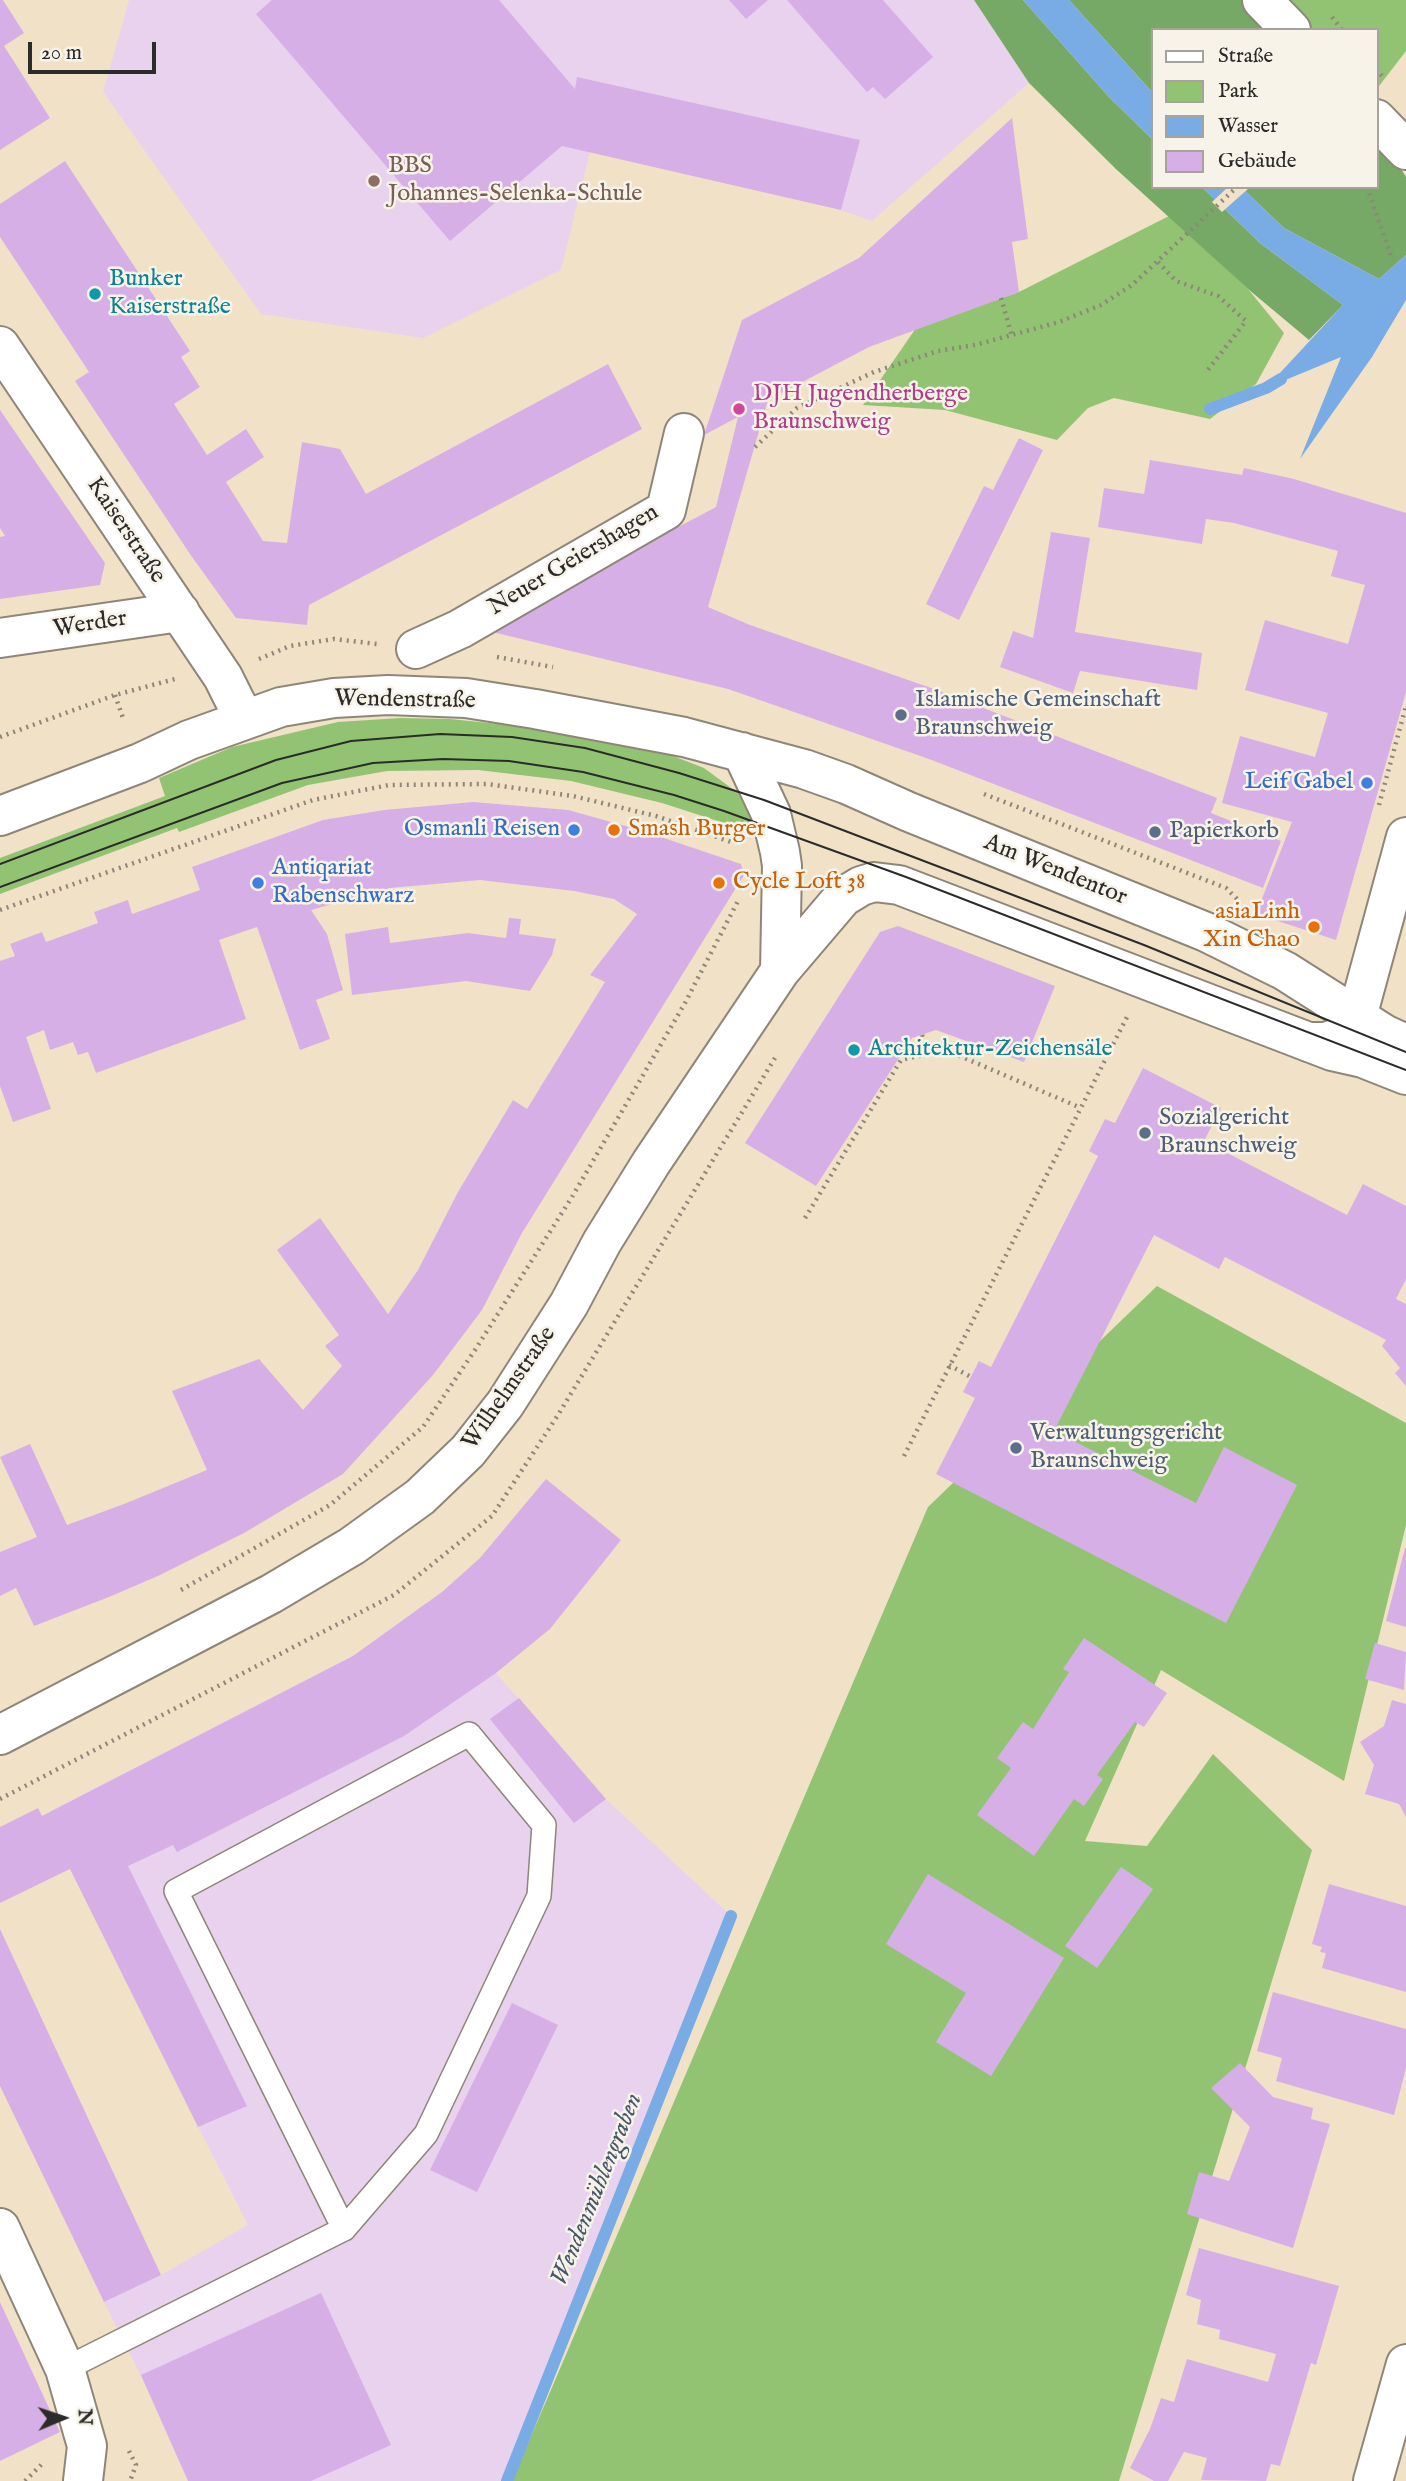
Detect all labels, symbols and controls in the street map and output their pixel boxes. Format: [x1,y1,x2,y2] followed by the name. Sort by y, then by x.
[32,28,159,72] scale bar
[1150,28,1378,189] legend
[41,40,82,67] text: 20 m
[1218,43,1273,70] text: Straße
[1218,78,1258,105] text: Park
[1218,113,1278,140] text: Wasser
[1218,148,1296,175] text: Gebäude
[388,153,642,209] place label: BBS Johannes-Selenka-Schule
[366,173,382,189] marker: BBS Johannes-Selenka-Schule
[109,266,231,322] place label: Bunker Kaiserstraße
[87,286,103,302] marker: Bunker Kaiserstraße
[753,381,968,437] place label: DJH Jugendherberge Braunschweig
[731,401,747,417] marker: DJH Jugendherberge Braunschweig
[79,473,171,589] street label: Kaiserstraße
[484,499,664,623] street label: Neuer Geiershagen
[51,605,129,645] street label: Werder
[334,685,476,717] street label: Wendenstraße
[915,687,1161,743] place label: Islamische Gemeinschaft Braunschweig
[893,707,909,723] marker: Islamische Gemeinschaft Braunschweig
[1244,769,1353,797] place label: Leif Gabel
[1359,775,1375,791] marker: Leif Gabel
[404,816,560,844] place label: Osmanli Reisen
[628,816,766,844] place label: Smash Burger
[1169,818,1279,846] place label: Papierkorb
[566,822,582,838] marker: Osmanli Reisen
[606,822,622,838] marker: Smash Burger
[1147,824,1163,840] marker: Papierkorb
[979,829,1131,913] street label: Am Wendentor
[272,855,414,911] place label: Antiqariat Rabenschwarz
[733,869,865,897] place label: Cycle Loft 38
[250,875,266,891] marker: Antiqariat Rabenschwarz
[711,875,727,891] marker: Cycle Loft 38
[1203,899,1300,955] place label: asiaLinh Xin Chao
[1306,919,1322,935] marker: asiaLinh Xin Chao
[868,1036,1112,1064] place label: Architektur-Zeichensäle
[846,1042,862,1058] marker: Architektur-Zeichensäle
[1159,1105,1297,1161] place label: Sozialgericht Braunschweig
[1137,1125,1153,1141] marker: Sozialgericht Braunschweig
[457,1322,563,1456] street label: Wilhelmstraße
[1030,1420,1222,1476] place label: Verwaltungsgericht Braunschweig
[1008,1440,1024,1456] marker: Verwaltungsgericht Braunschweig
[545,2089,651,2291] water label: Wendenmühlengraben
[28,2383,98,2453] north arrow
[72,2409,96,2426] text: N

